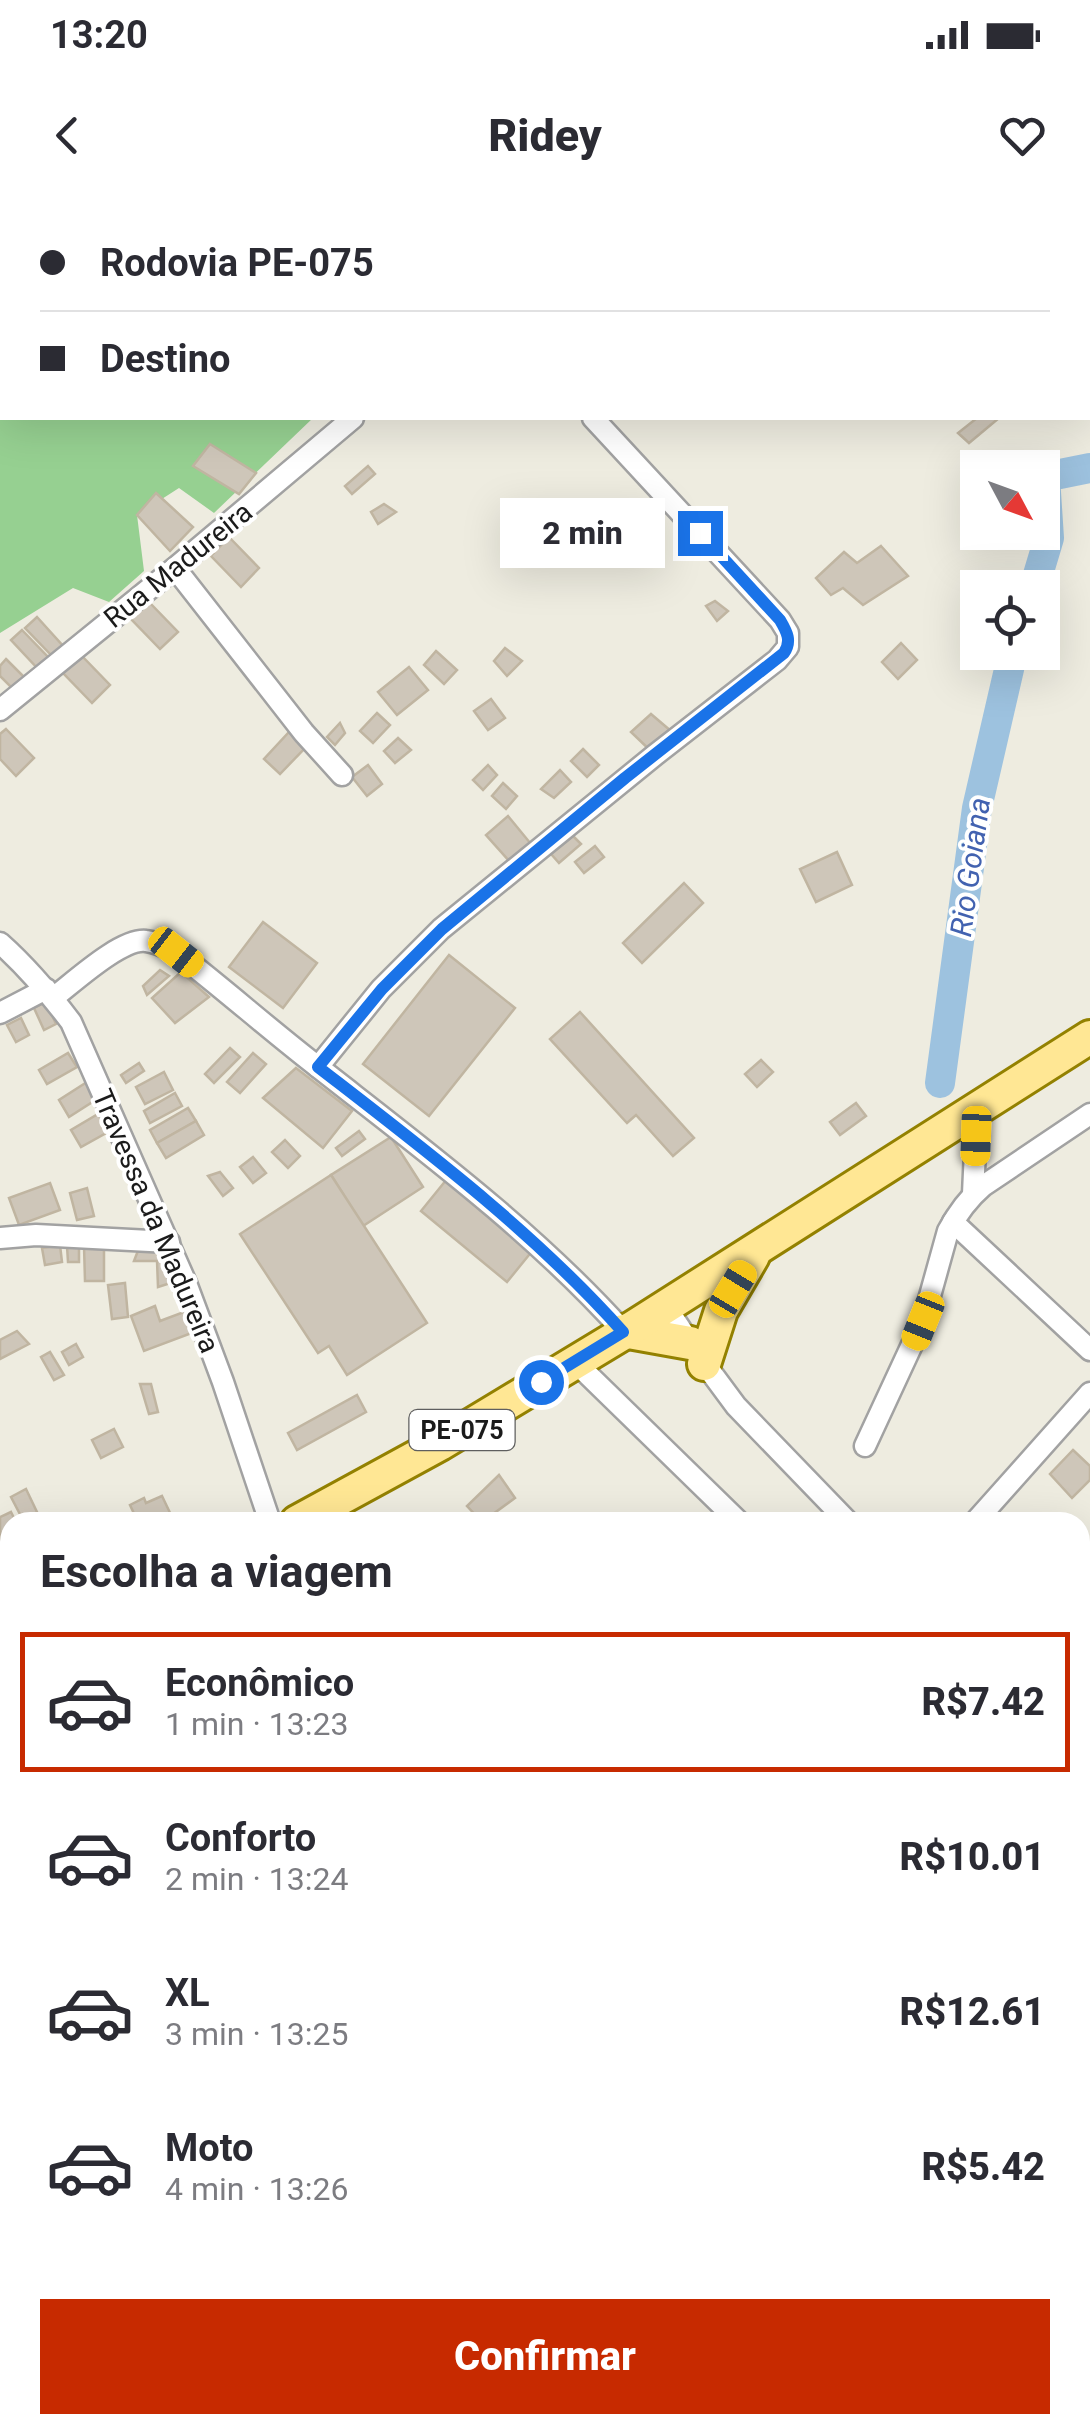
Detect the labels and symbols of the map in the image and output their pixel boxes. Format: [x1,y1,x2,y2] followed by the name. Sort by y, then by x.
[960,450,1060,550] north arrow
[97,495,259,635] street label: Rua Madureira
[500,498,665,568] callout: 2 min
[678,511,723,556] route end
[943,795,997,939] water label: Rio Goiana
[143,922,209,982] car
[86,1084,226,1358] street label: Travessa da Madureira
[960,1105,992,1167] car
[705,1256,761,1322] car
[898,1288,948,1354] car
[519,1360,564,1405] route start
[410,1410,514,1450] road number: PE-075

